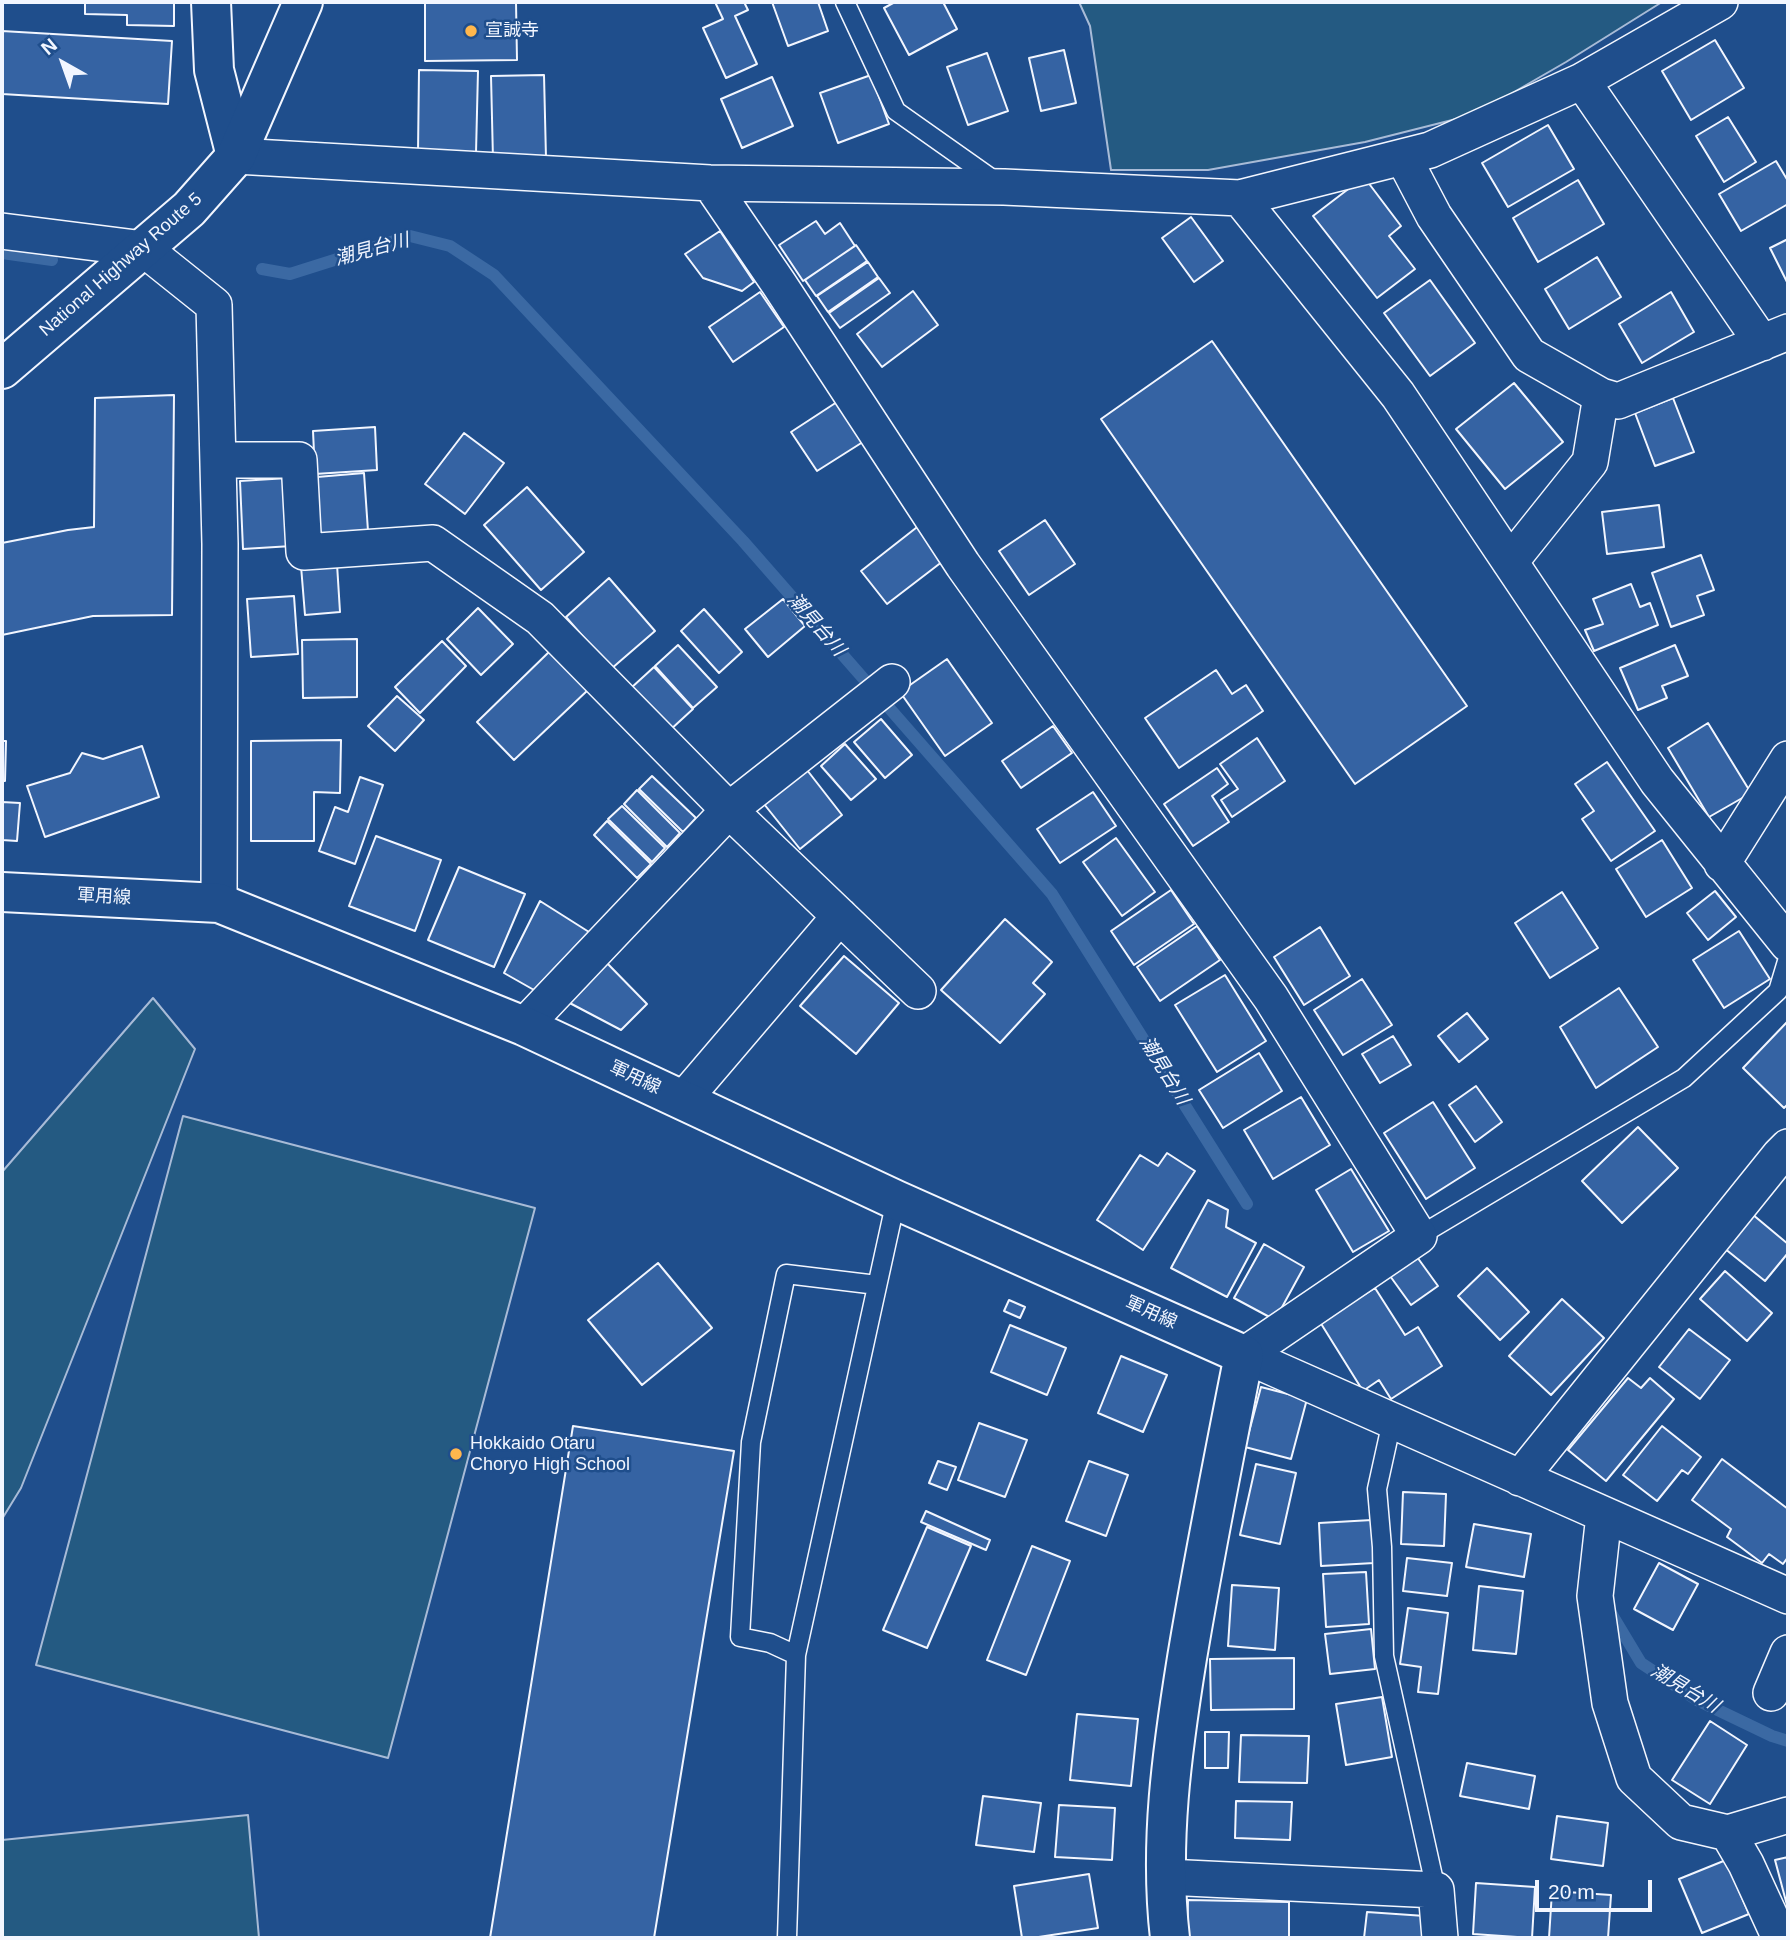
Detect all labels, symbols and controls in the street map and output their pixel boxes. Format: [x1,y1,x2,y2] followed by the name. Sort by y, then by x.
[485,20,539,42] place label: 宣誠寺
[463,23,479,39] marker: 宣誠寺
[28,28,98,98] north arrow
[37,34,61,59] text: N
[35,189,207,341] street label: National Highway Route 5
[332,229,412,271] water label: 潮見台川
[782,589,850,661] water label: 潮見台川
[76,885,132,909] street label: 軍用線
[1134,1033,1194,1109] water label: 潮見台川
[606,1057,664,1099] street label: 軍用線
[1122,1292,1180,1334] street label: 軍用線
[470,1433,630,1476] place label: Hokkaido Otaru Choryo High School
[448,1446,464,1462] marker: Hokkaido Otaru Choryo High School
[1647,1660,1723,1718] water label: 潮見台川
[1538,1867,1655,1911] scale bar
[1548,1880,1595,1903] text: 20 m

